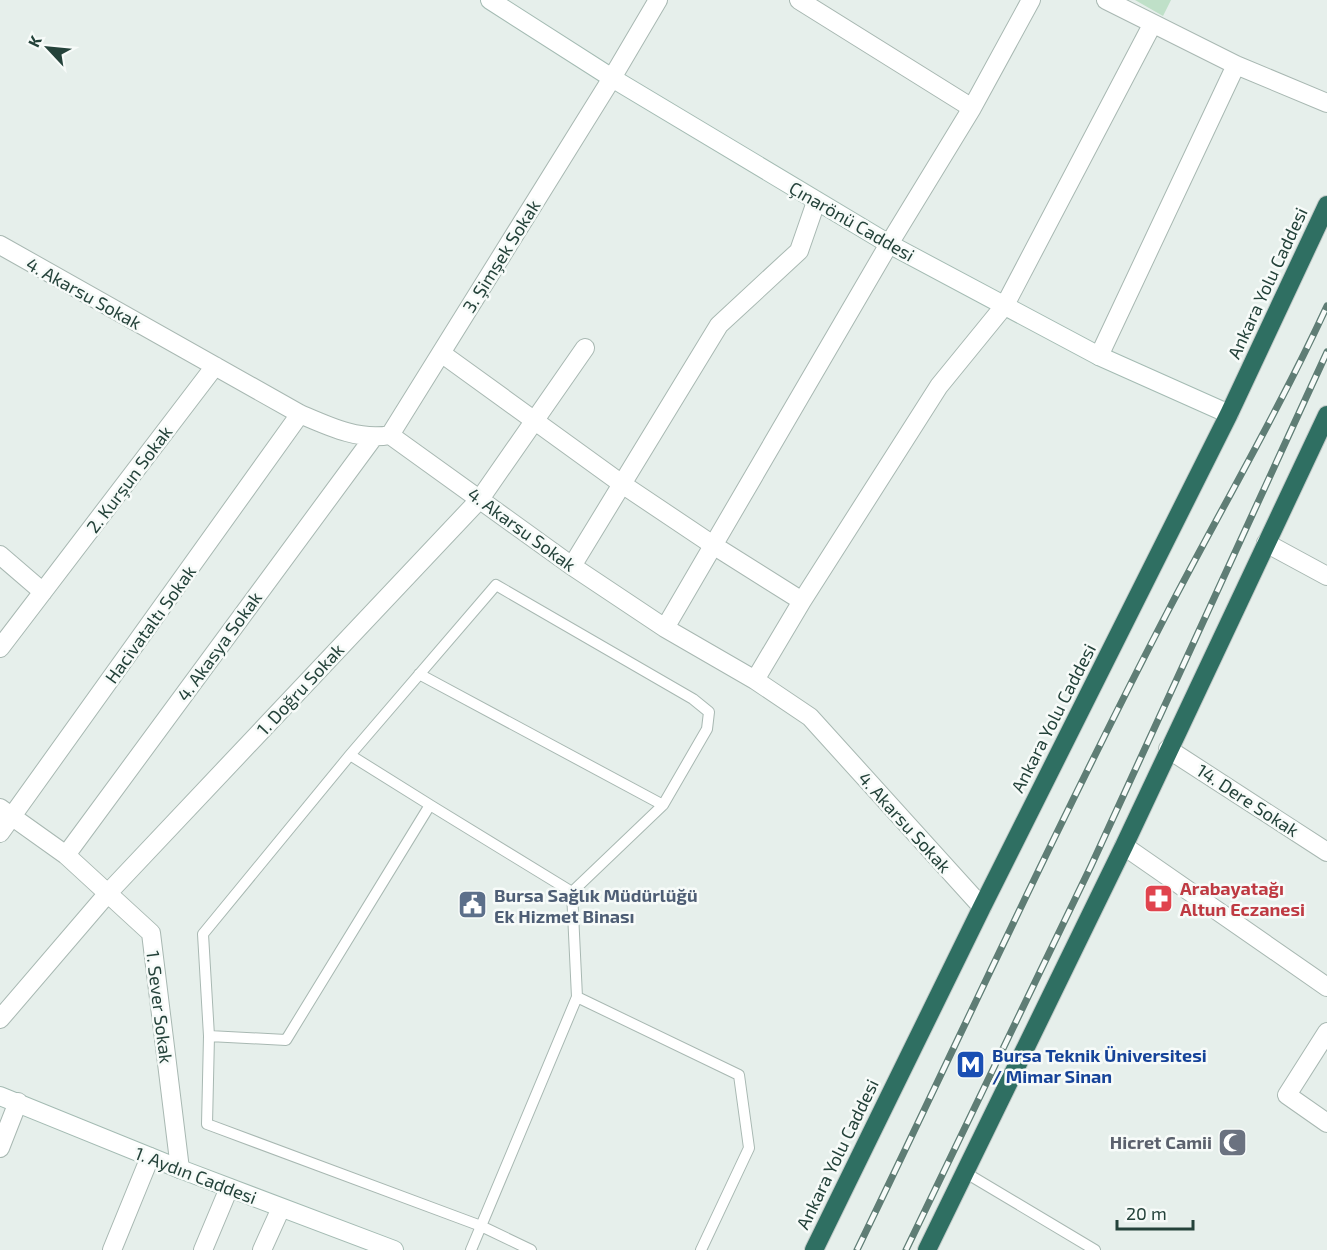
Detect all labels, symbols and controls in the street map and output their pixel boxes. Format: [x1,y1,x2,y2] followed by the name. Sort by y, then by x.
[18,18,78,78] north arrow
[23,32,45,50] text: K
[785,176,919,267] street label: Çınarönü Caddesi
[458,196,545,317] street label: 3. Şimşek Sokak
[1222,204,1312,362] street label: Ankara Yolu Caddesi
[23,252,145,334] street label: 4. Akarsu Sokak
[81,421,177,538] street label: 2. Kurşun Sokak
[464,482,580,576] street label: 4. Akarsu Sokak
[100,561,200,687] street label: Hacivataltı Sokak
[172,587,266,705] street label: 4. Akasya Sokak
[252,639,348,739] street label: 1. Doğru Sokak
[1006,640,1100,796] street label: Ankara Yolu Caddesi
[1193,759,1303,841] street label: 14. Dere Sokak
[854,767,956,877] street label: 4. Akarsu Sokak
[1180,877,1305,920] place label: Arabayatağı Altun Eczanesi
[1143,882,1175,914] pharmacy icon: Arabayatağı Altun Eczanesi
[494,884,698,927] place label: Bursa Sağlık Müdürlüğü Ek Hizmet Binası
[457,889,489,921] public building icon: Bursa Sağlık Müdürlüğü Ek Hizmet Binası
[142,949,178,1065] street label: 1. Sever Sokak
[992,1044,1207,1087] place label: Bursa Teknik Üniversitesi / Mimar Sinan
[955,1049,987,1081] metro station icon: Bursa Teknik Üniversitesi / Mimar Sinan
[791,1075,883,1233] street label: Ankara Yolu Caddesi
[1217,1126,1249,1158] mosque icon: Hicret Camii
[1110,1131,1212,1153] place label: Hicret Camii
[132,1142,260,1208] street label: 1. Aydın Caddesi
[1117,1193,1194,1231] scale bar
[1126,1202,1167,1224] text: 20 m

